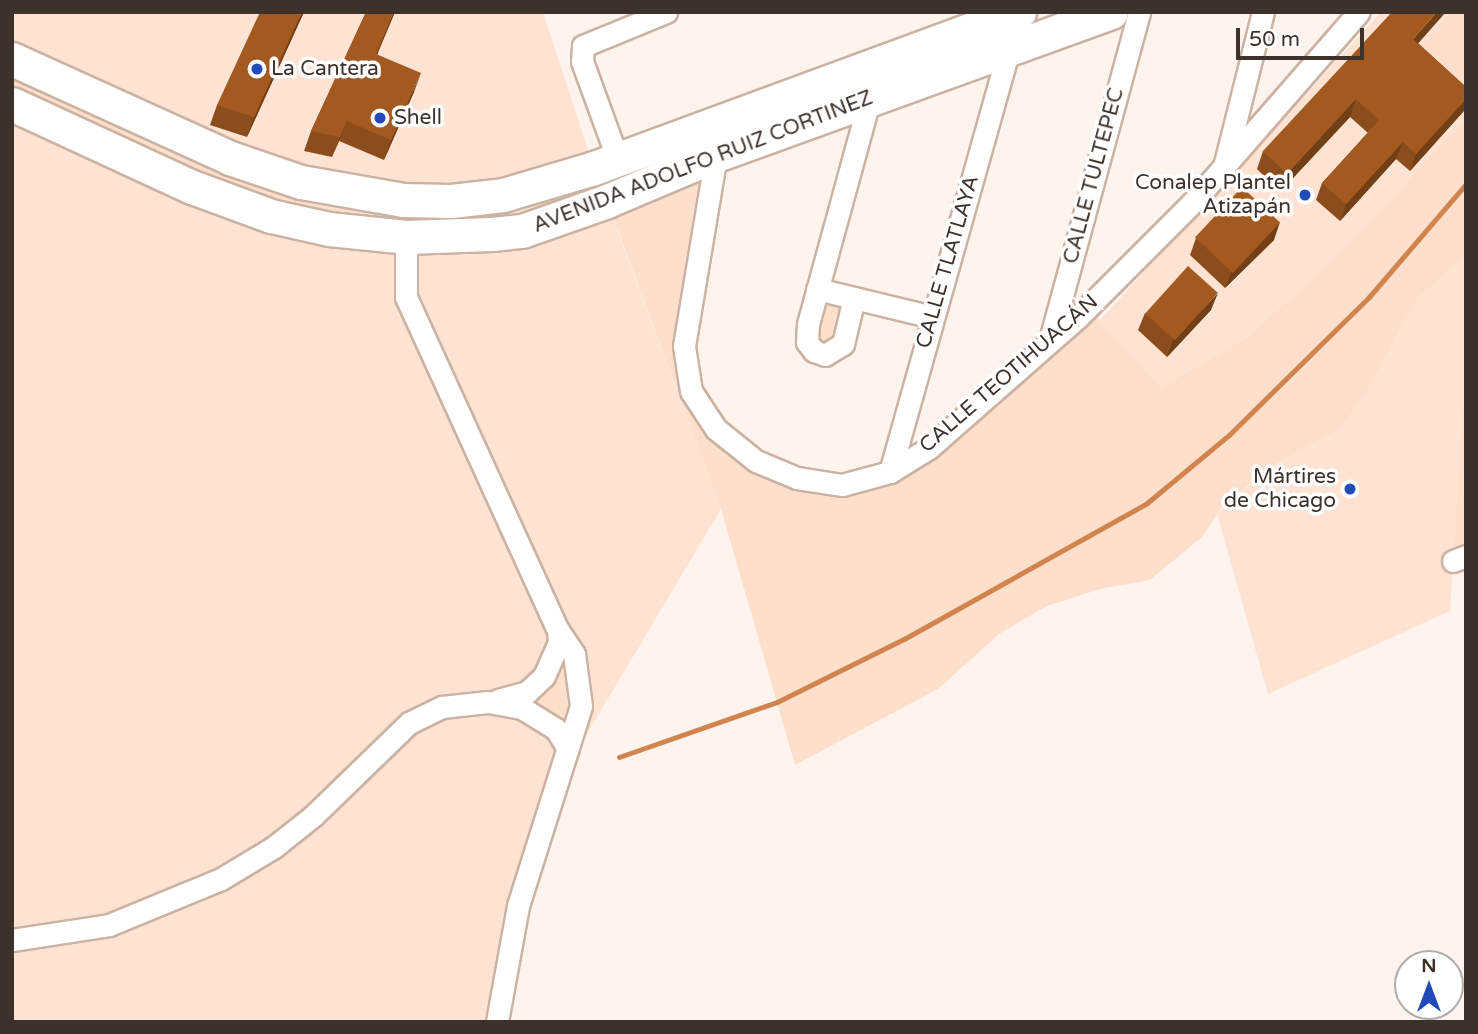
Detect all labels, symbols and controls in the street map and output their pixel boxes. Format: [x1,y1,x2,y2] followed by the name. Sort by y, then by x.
[1240,14,1368,58] scale bar
[1249,27,1300,52] text: 50 m
[271,56,379,82] place label: La Cantera
[249,61,265,77] marker: La Cantera
[530,85,876,239] street label: AVENIDA ADOLFO RUIZ CORTINEZ
[1058,85,1130,267] street label: CALLE TULTEPEC
[394,105,442,131] place label: Shell
[372,110,388,126] marker: Shell
[1135,170,1291,220] place label: Conalep Plantel Atizapán
[911,173,985,351] street label: CALLE TLATLAYA
[1297,187,1313,203] marker: Conalep Plantel Atizapán
[915,290,1103,458] street label: CALLE TEOTIHUACÁN
[1224,464,1336,514] place label: Mártires de Chicago
[1342,481,1358,497] marker: Mártires de Chicago
[1394,950,1464,1020] north arrow
[1421,955,1437,977] text: N

